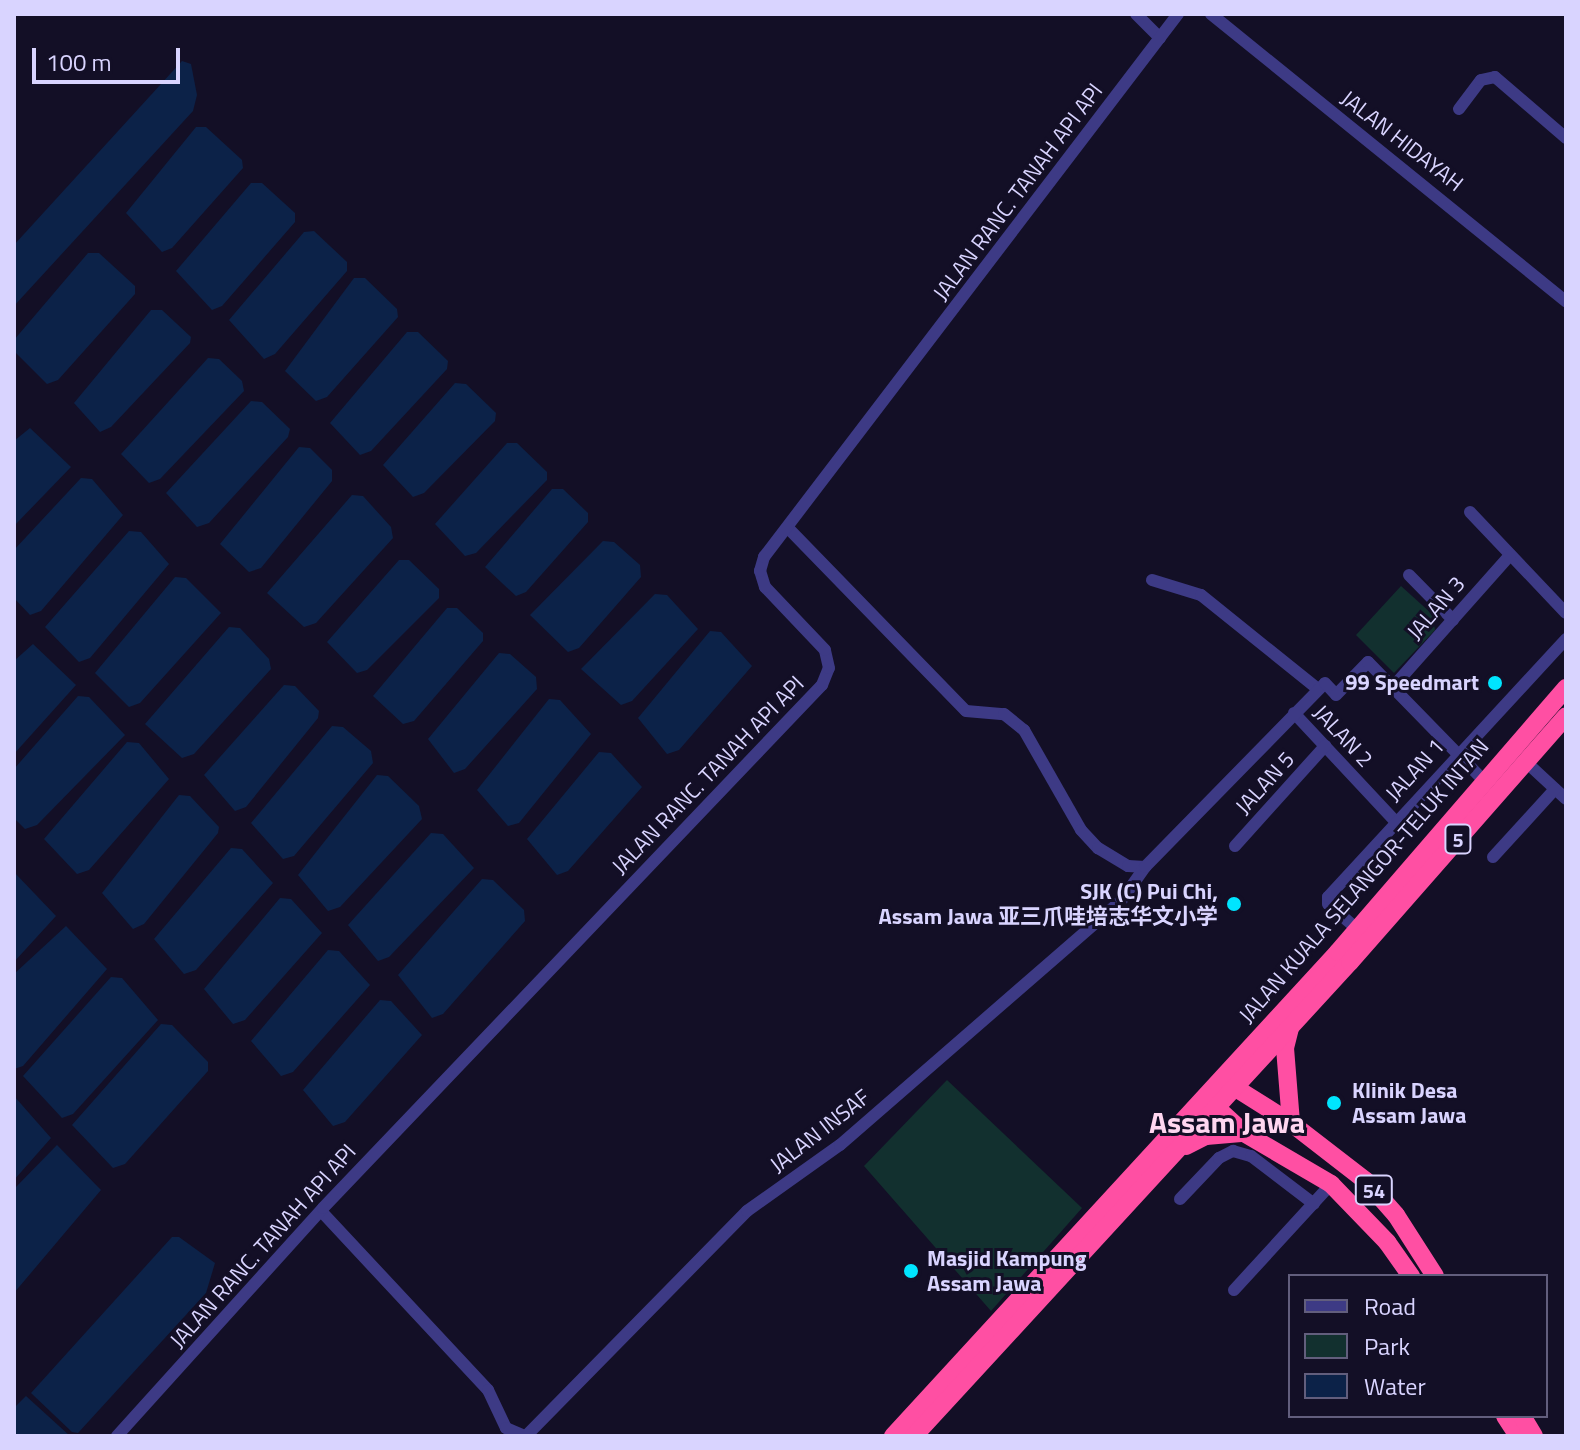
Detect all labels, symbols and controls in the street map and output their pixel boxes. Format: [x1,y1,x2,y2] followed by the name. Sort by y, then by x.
[36,32,184,82] scale bar
[46,44,112,80] text: 100 m
[928,78,1108,306] street label: JALAN RANC. TANAH API API
[1336,85,1468,197] street label: JALAN HIDAYAH
[1401,571,1471,645] street label: JALAN 3
[606,670,810,880] street label: JALAN RANC. TANAH API API
[1345,670,1479,696] place label: 99 Speedmart
[1486,674,1504,692] marker: 99 Speedmart
[1308,700,1378,772] street label: JALAN 2
[1380,733,1450,807] street label: JALAN 1
[1233,734,1495,1028] street label: JALAN KUALA SELANGOR-TELUK INTAN
[1230,746,1300,820] street label: JALAN 5
[1444,823,1472,855] road number: 5
[879,878,1218,930] place label: SJK (C) Pui Chi, Assam Jawa 亚三爪哇培志华文小学
[1225,895,1243,913] marker: SJK (C) Pui Chi, Assam Jawa 亚三爪哇培志华文小学
[1352,1077,1467,1128] place label: Klinik Desa Assam Jawa
[765,1084,875,1178] street label: JALAN INSAF
[1323,1092,1345,1114] marker: Klinik Desa Assam Jawa
[1149,1104,1305,1140] district label: Assam Jawa
[165,1139,361,1353] street label: JALAN RANC. TANAH API API
[1354,1174,1394,1206] road number: 54
[927,1245,1086,1296] place label: Masjid Kampung Assam Jawa
[902,1262,920,1280] marker: Masjid Kampung Assam Jawa
[1288,1274,1548,1418] legend
[1364,1288,1416,1324] text: Road
[1364,1328,1410,1364] text: Park
[1364,1368,1426,1404] text: Water

